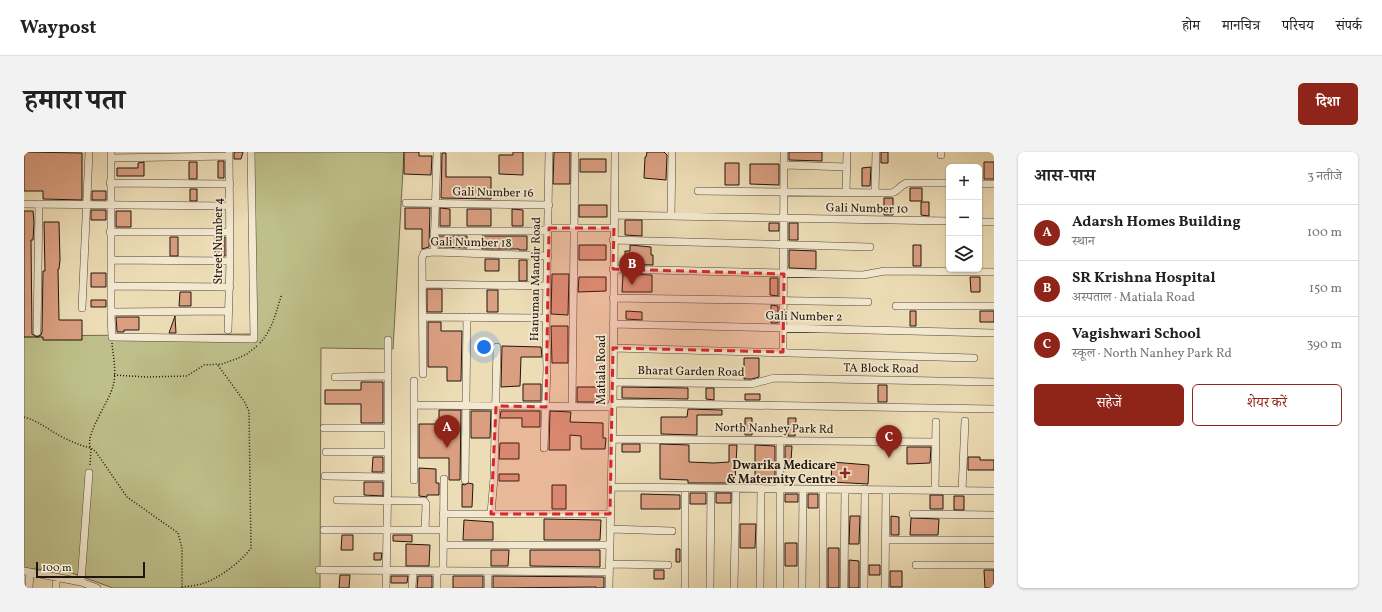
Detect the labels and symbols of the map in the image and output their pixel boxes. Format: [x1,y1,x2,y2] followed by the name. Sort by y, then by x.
[452,184,534,202] street label: Gali Number 16
[211,198,227,285] street label: Street Number 4
[826,200,908,218] street label: Gali Number 10
[527,216,545,341] street label: Hanuman Mandir Road
[430,234,512,252] street label: Gali Number 18
[619,252,645,285] pin: B
[765,308,843,326] street label: Gali Number 2
[594,335,610,405] street label: Matiala Road
[474,337,494,357] your location
[843,360,919,378] street label: TA Block Road
[637,363,745,381] street label: Bharat Garden Road
[434,415,460,448] pin: A
[714,420,834,438] street label: North Nanhey Park Rd
[876,425,902,458] pin: C
[726,458,836,488] place label: Dwarika Medicare & Maternity Centre
[839,467,851,479] marker: Dwarika Medicare & Maternity Centre
[36,560,145,579] scale bar

